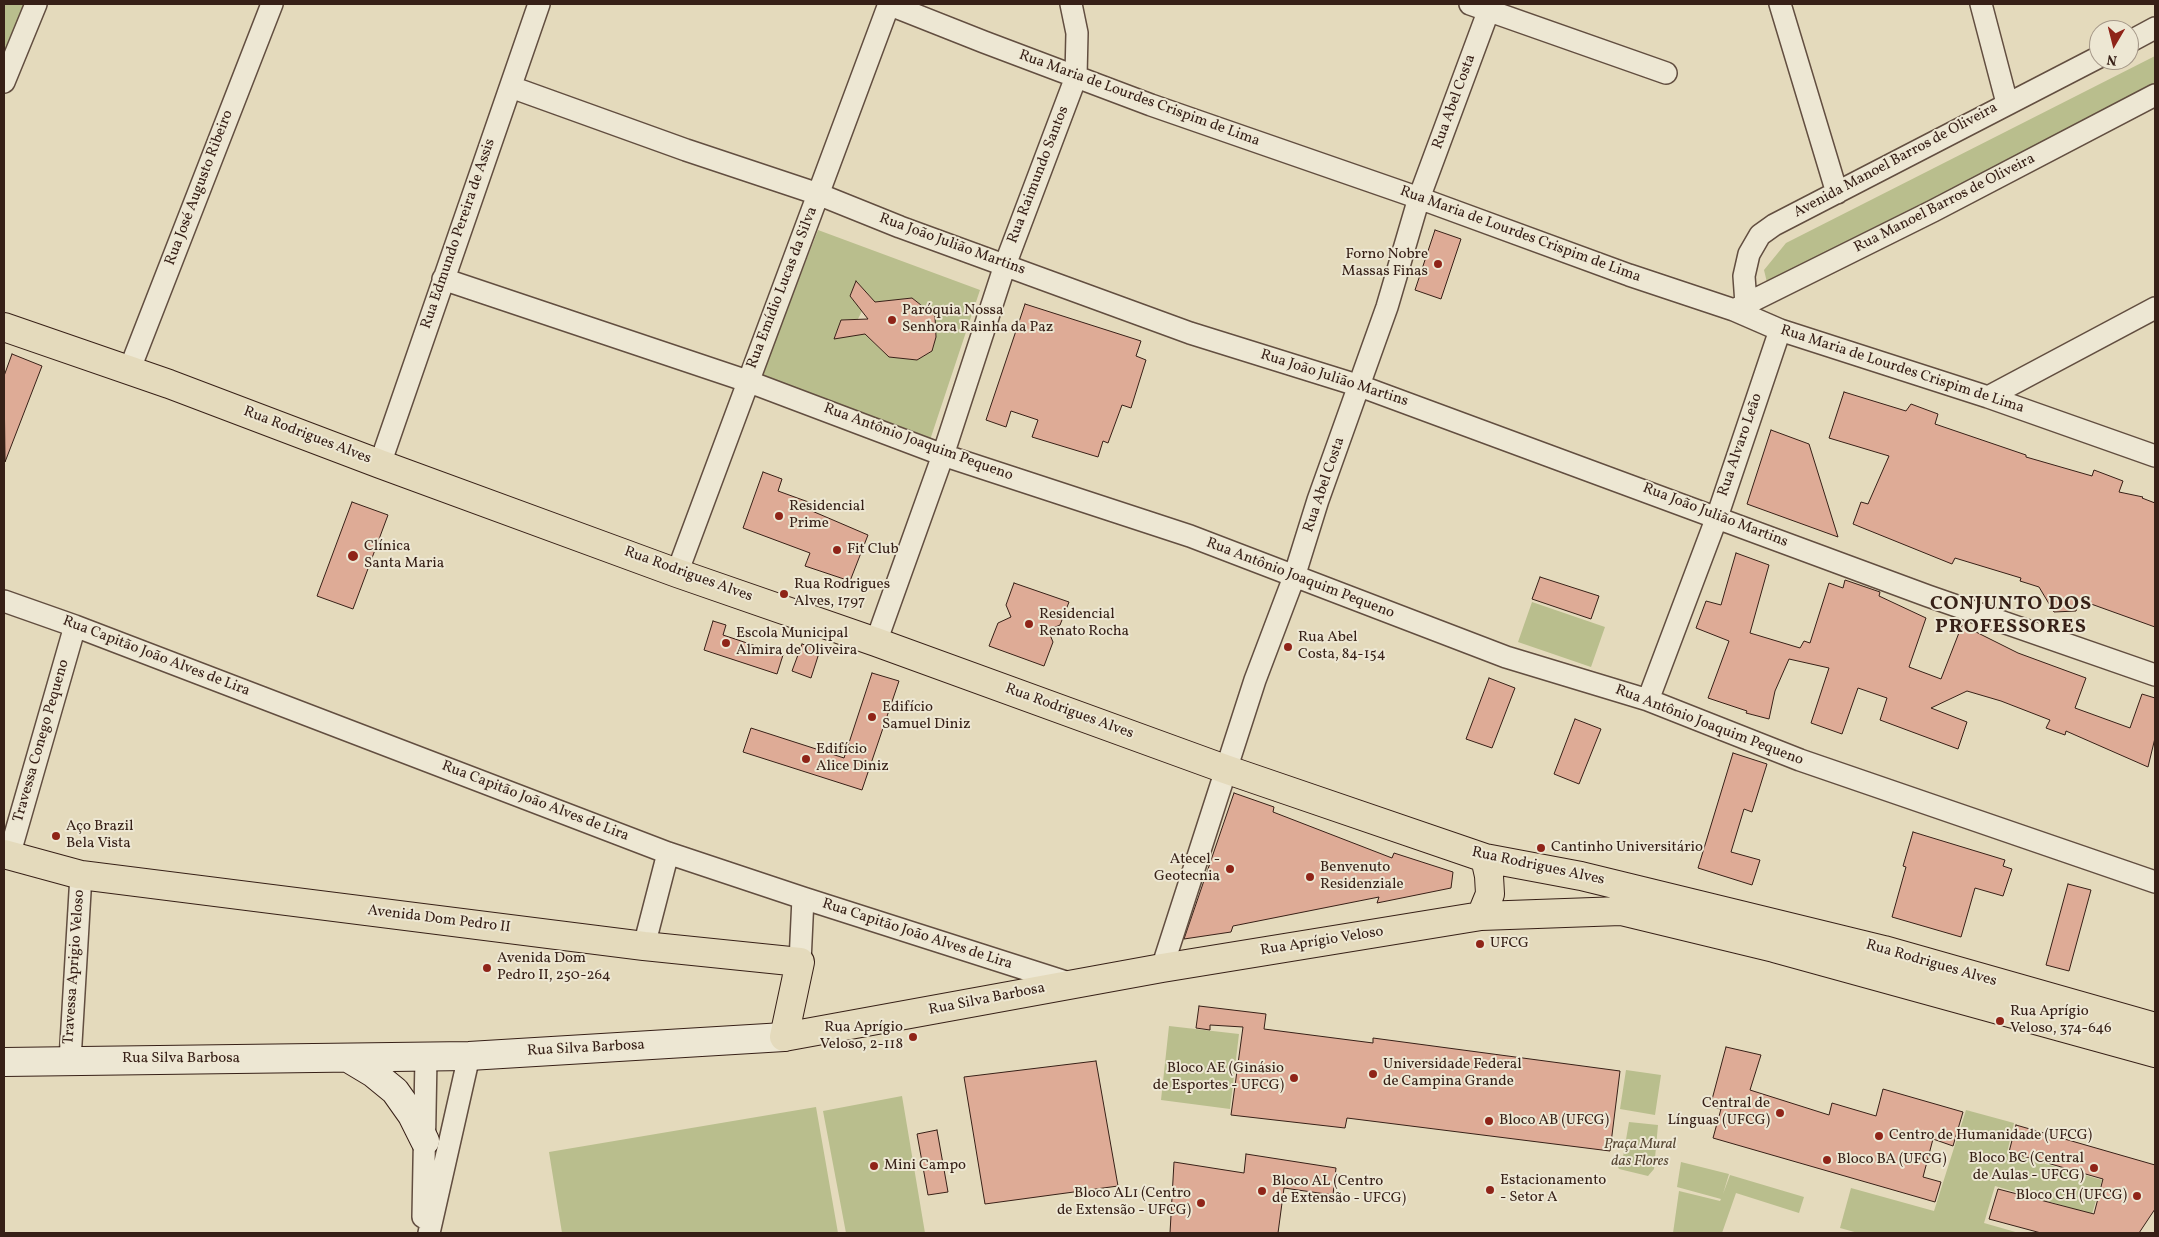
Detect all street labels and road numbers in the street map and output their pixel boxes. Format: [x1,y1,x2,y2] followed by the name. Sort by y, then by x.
[1016,47,1262,151] street label: Rua Maria de Lourdes Crispim de Lima
[1430,52,1480,152] street label: Rua Abel Costa
[1791,99,2001,223] street label: Avenida Manoel Barros de Oliveira
[1004,104,1074,246] street label: Rua Raimundo Santos
[162,108,238,268] street label: Rua José Augusto Ribeiro
[418,137,500,331] street label: Rua Edmundo Pereira de Assis
[1852,150,2038,258] street label: Rua Manoel Barros de Oliveira
[1397,183,1643,287] street label: Rua Maria de Lourdes Crispim de Lima
[744,204,822,372] street label: Rua Emídio Lucas da Silva
[876,210,1028,280] street label: Rua João Julião Martins
[1778,322,2026,418] street label: Rua Maria de Lourdes Crispim de Lima
[1258,347,1410,411] street label: Rua João Julião Martins
[1715,391,1767,499] street label: Rua Alvaro Leão
[821,400,1015,486] street label: Rua Antônio Joaquim Pequeno
[241,403,373,469] street label: Rua Rodrigues Alves
[1300,435,1350,535] street label: Rua Abel Costa
[1640,480,1790,552] street label: Rua João Julião Martins
[1203,535,1397,623] street label: Rua Antônio Joaquim Pequeno
[621,543,755,607] street label: Rua Rodrigues Alves
[60,613,252,701] street label: Rua Capitão João Alves de Lira
[10,658,74,824] street label: Travessa Conego Pequeno
[1002,680,1136,744] street label: Rua Rodrigues Alves
[1612,682,1806,770] street label: Rua Antônio Joaquim Pequeno
[439,758,631,846] street label: Rua Capitão João Alves de Lira
[1470,844,1606,890] street label: Rua Rodrigues Alves
[61,889,89,1045] street label: Travessa Aprigio Veloso
[819,896,1015,974] street label: Rua Capitão João Alves de Lira
[366,902,512,938] street label: Avenida Dom Pedro II
[1259,923,1385,961] street label: Rua Aprígio Veloso
[1863,937,1999,991] street label: Rua Rodrigues Alves
[927,980,1047,1020] street label: Rua Silva Barbosa
[527,1037,645,1061] street label: Rua Silva Barbosa
[122,1050,240,1068] street label: Rua Silva Barbosa

